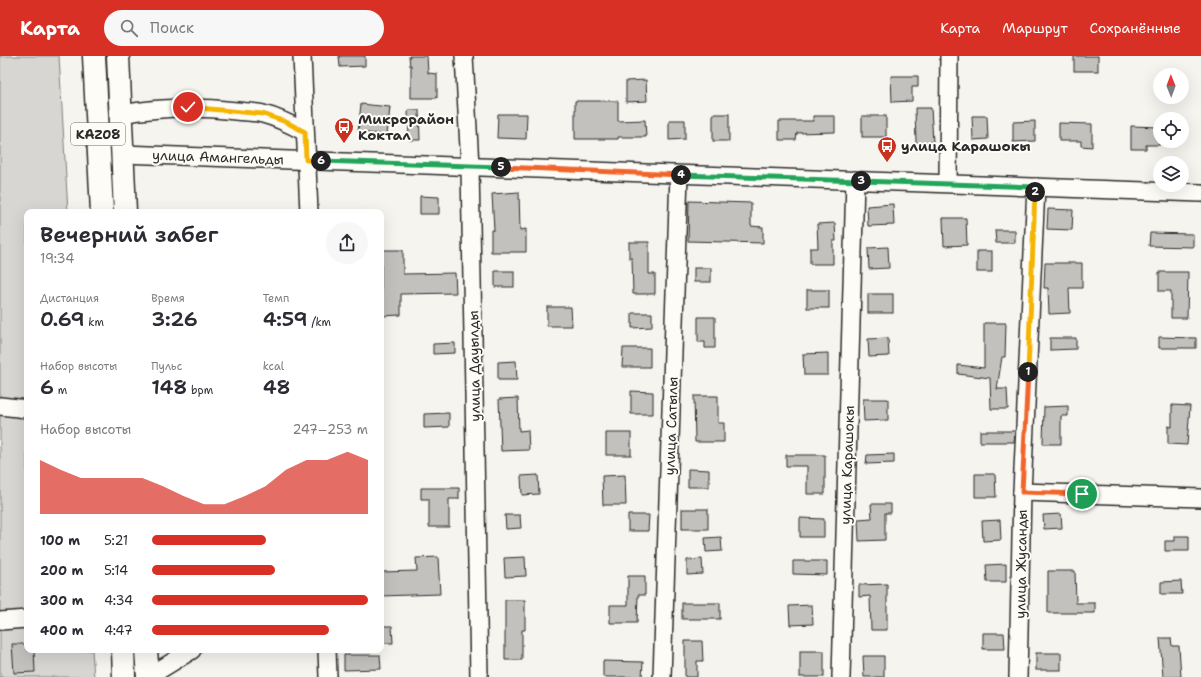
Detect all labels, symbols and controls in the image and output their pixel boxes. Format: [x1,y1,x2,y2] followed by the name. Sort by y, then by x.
[104,10,384,46] search box
[20,16,80,41] text: Карта
[118,17,140,39] icon: search
[150,18,194,38] text: Поиск
[940,19,980,37] text: Карта
[1002,19,1068,37] text: Маршрут
[1090,19,1181,37] text: Сохранённые
[1153,68,1189,104] north arrow
[1153,68,1189,192] map controls
[171,90,205,124] pin
[177,96,199,118] icon: check
[358,110,454,144] place label: Микрорайон Коктал
[1153,112,1189,148] button: locate
[333,116,355,144] bus stop icon: Микрорайон Коктал
[71,123,125,145] road number: KAZ08
[876,135,898,163] bus stop icon: улица Карашокы
[901,137,1031,155] place label: улица Карашокы
[152,146,284,168] street label: улица Амангельды
[311,151,331,171] pin: 6
[317,153,325,168] text: 6
[1153,156,1189,192] button: layers
[491,157,511,177] pin: 5
[498,159,504,174] text: 5
[671,165,691,185] pin: 4
[677,167,685,182] text: 4
[851,171,871,191] pin: 3
[857,173,865,188] text: 3
[1025,182,1045,202] pin: 2
[1031,184,1039,199] text: 2
[40,220,218,249] text: Вечерний забег
[326,222,368,264] button: share
[40,250,74,267] text: 19:34
[40,291,99,306] text: Дистанция
[151,291,185,306] text: Время
[263,291,289,306] text: Темп
[40,306,85,332] text: 0.69
[151,306,198,332] text: 3:26
[263,306,308,332] text: 4:59
[464,310,484,422] street label: улица Дауылды
[85,315,104,330] text: km
[308,315,331,330] text: /km
[40,359,117,374] text: Набор высоты
[151,359,182,374] text: Пульс
[263,359,284,374] text: kcal
[1018,362,1038,382] pin: 1
[1025,364,1031,379] text: 1
[40,374,54,400] text: 6
[151,374,187,400] text: 148
[263,374,290,400] text: 48
[660,376,682,476] street label: улица Сатылы
[54,383,67,398] text: m
[187,383,213,398] text: bpm
[836,405,858,525] street label: улица Карашокы
[40,421,131,438] text: Набор высоты
[292,421,368,438] text: 247–253 m
[1065,477,1099,511] pin
[1071,483,1093,505] icon: arrive
[1011,509,1031,619] street label: улица Жусанды
[40,532,80,549] text: 100 m
[104,532,128,549] text: 5:21
[40,562,83,579] text: 200 m
[104,562,128,579] text: 5:14
[40,592,84,609] text: 300 m
[104,592,133,609] text: 4:34
[40,622,84,639] text: 400 m
[104,622,133,639] text: 4:47

